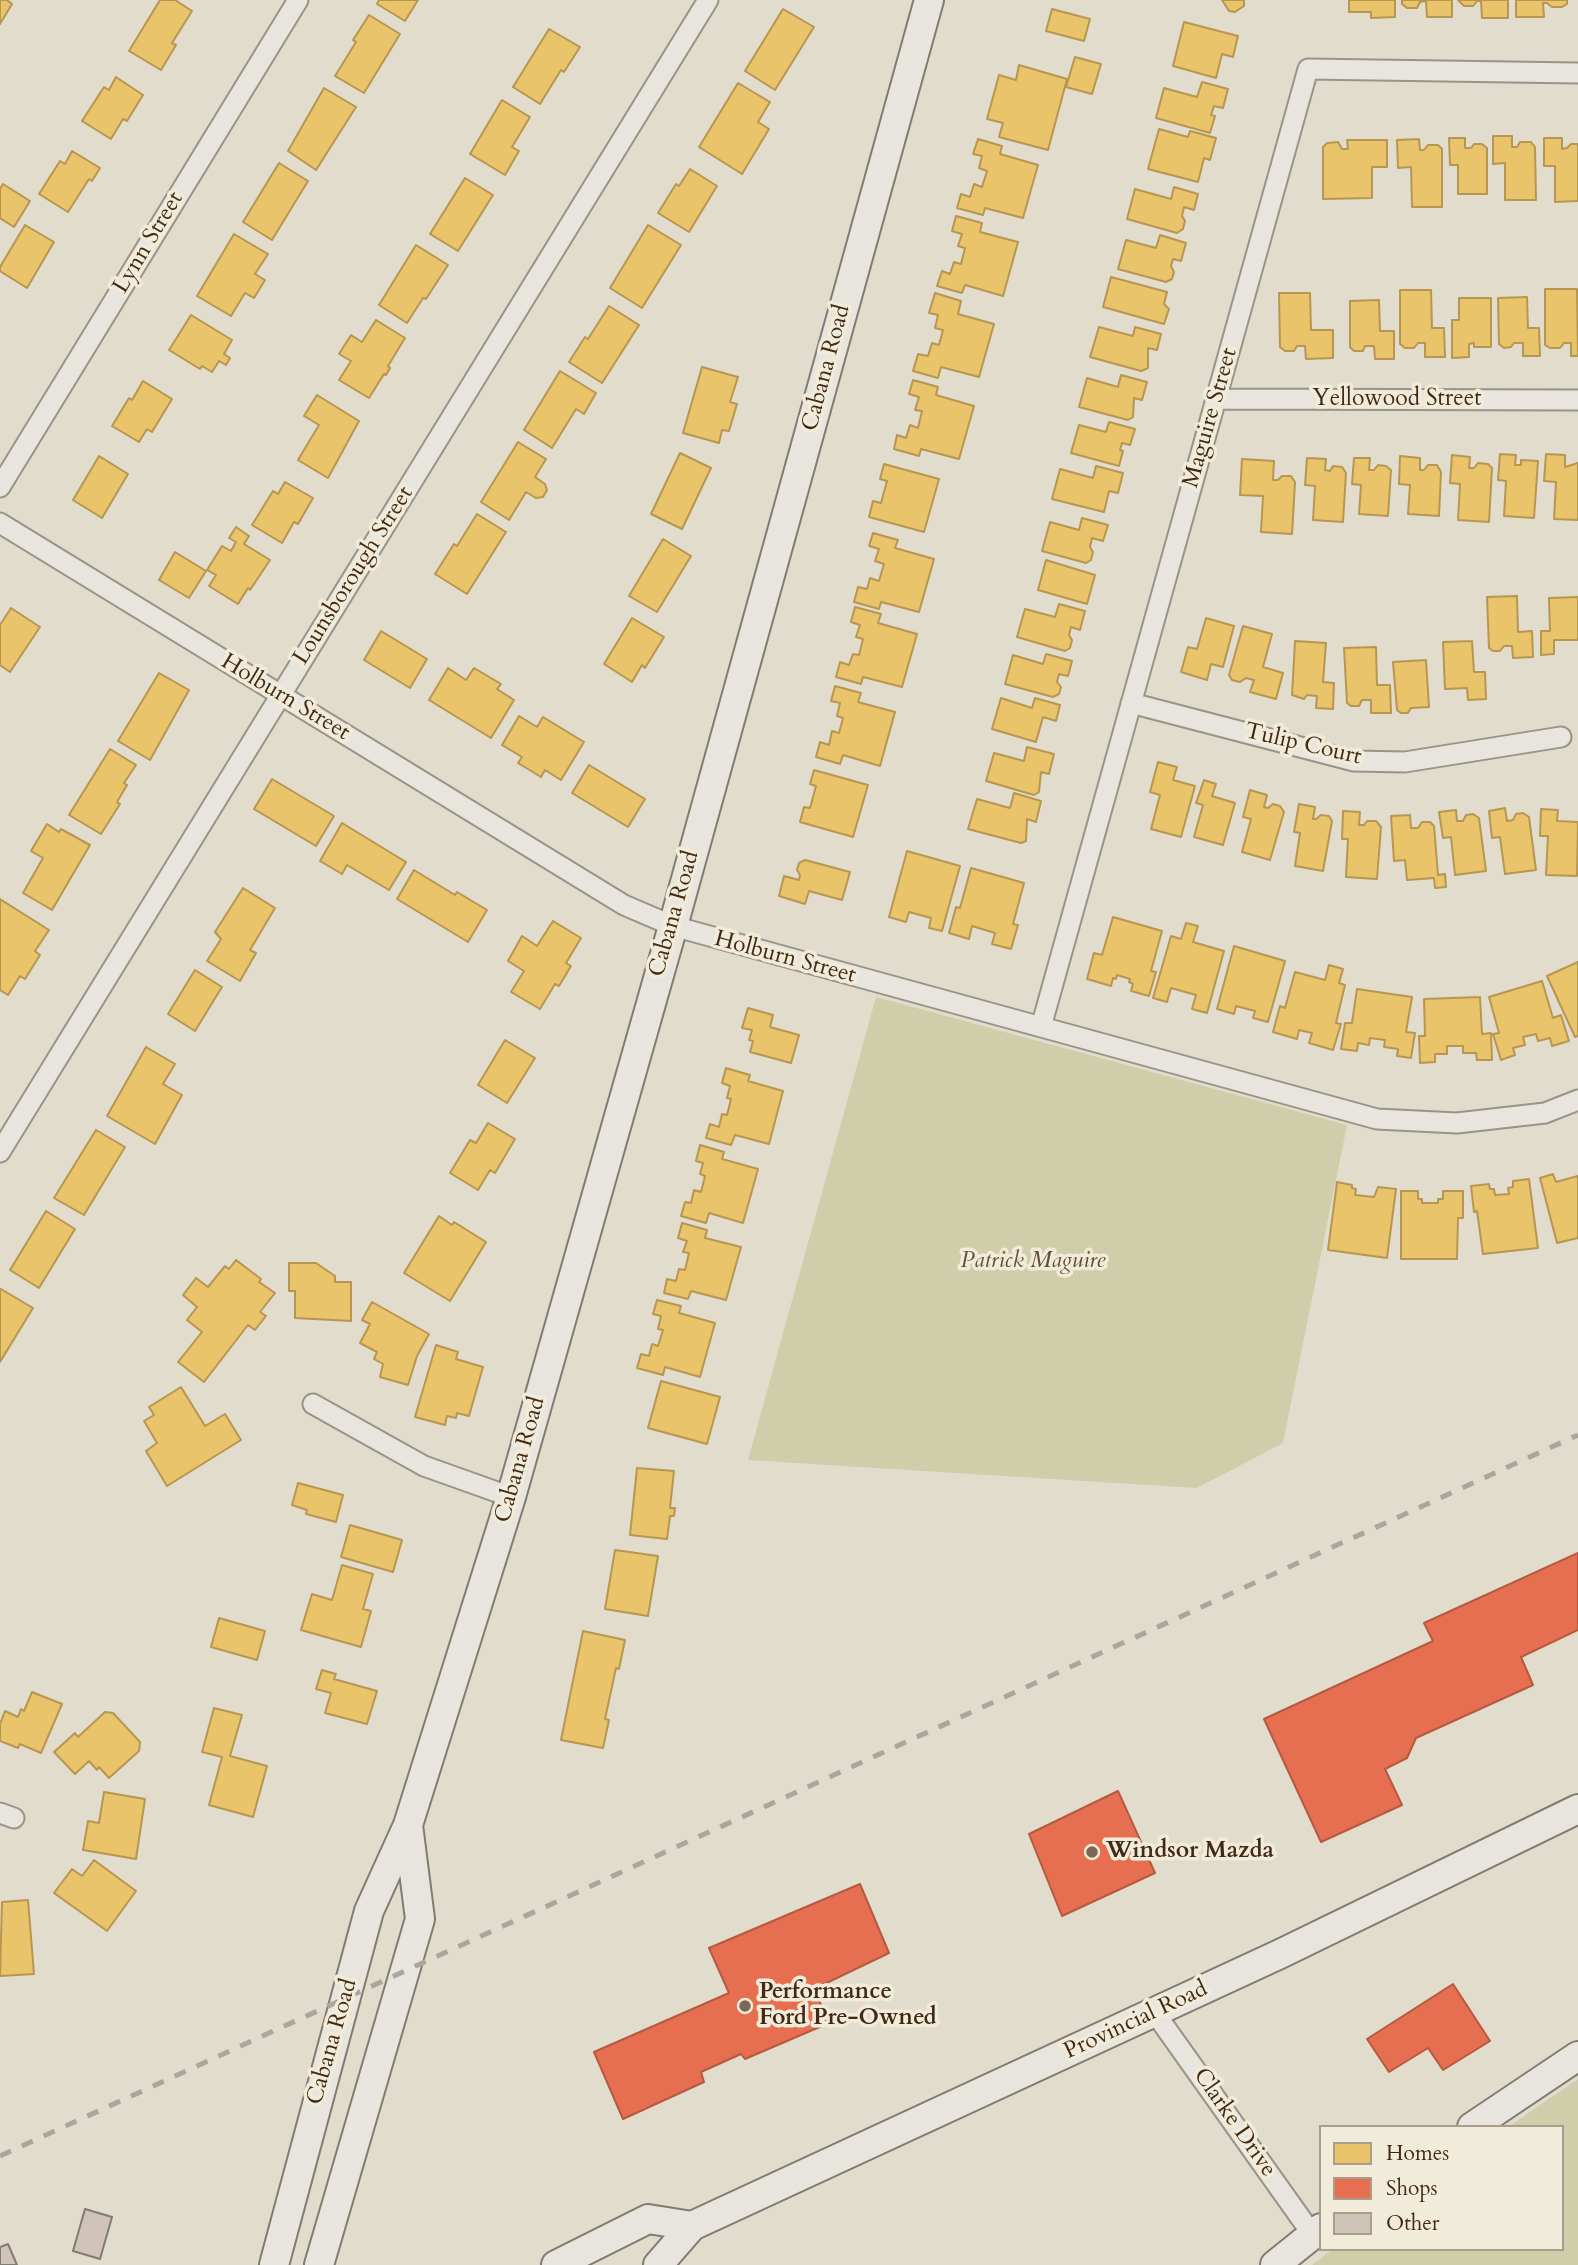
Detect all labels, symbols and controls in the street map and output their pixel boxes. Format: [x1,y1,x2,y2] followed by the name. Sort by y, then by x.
[108,187,190,299] street label: Lynn Street
[797,302,857,434] street label: Cabana Road
[1178,345,1244,491] street label: Maguire Street
[1313,386,1481,414] street label: Yellowood Street
[288,482,420,670] street label: Lounsborough Street
[216,649,354,747] street label: Holburn Street
[1242,718,1364,772] street label: Tulip Court
[644,848,706,980] street label: Cabana Road
[711,926,859,990] street label: Holburn Street
[961,1248,1105,1276] park label: Patrick Maguire
[490,1394,552,1526] street label: Cabana Road
[1106,1838,1274,1866] place label: Windsor Mazda
[1084,1844,1100,1860] marker: Windsor Mazda
[302,1976,364,2108] street label: Cabana Road
[1060,1976,1212,2066] street label: Provincial Road
[759,1979,937,2033] place label: Performance Ford Pre-Owned
[737,1998,753,2014] marker: Performance Ford Pre-Owned
[1186,2063,1282,2183] street label: Clarke Drive
[1319,2125,1564,2251] legend
[1386,2139,1449,2168] text: Homes
[1386,2174,1438,2203] text: Shops
[1386,2209,1440,2238] text: Other

